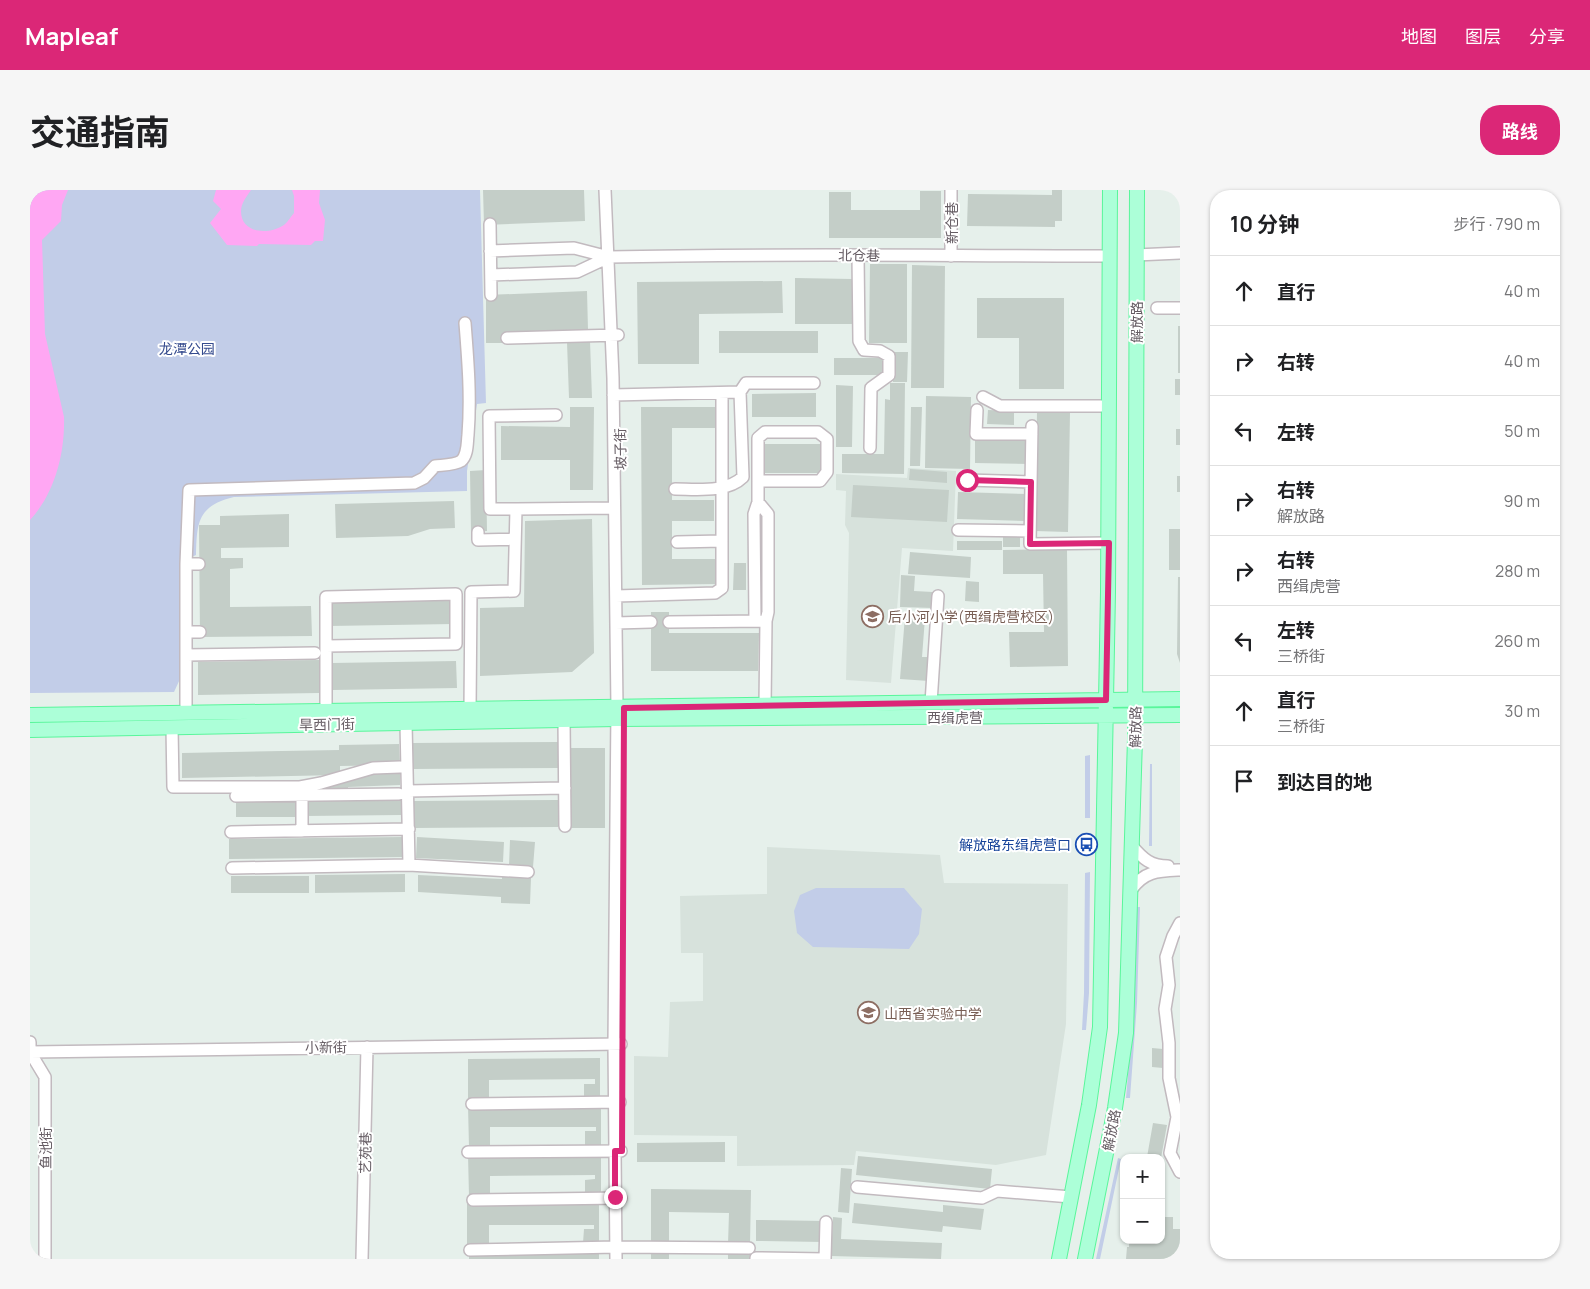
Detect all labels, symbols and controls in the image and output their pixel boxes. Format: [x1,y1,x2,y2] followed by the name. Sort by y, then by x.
[25,19,118,52] text: Mapleaf
[1401,24,1437,48] text: 地图
[1465,24,1501,48] text: 图层
[1529,24,1565,48] text: 分享
[1480,105,1560,155] button: 路线
[30,108,170,156] text: 交通指南
[942,202,961,244] street label: 新仓巷
[1230,210,1299,238] text: 10 分钟
[1453,213,1540,235] text: 步行 · 790 m
[838,245,880,265] street label: 北仓巷
[1230,277,1258,305] icon: ahead
[1277,279,1315,305] text: 直行
[1504,280,1540,302] text: 40 m
[1127,301,1146,343] street label: 解放路
[159,339,215,358] park label: 龙潭公园
[1230,347,1258,375] icon: right
[1277,349,1315,375] text: 右转
[1504,350,1540,372] text: 40 m
[1230,417,1258,445] icon: left
[1277,419,1315,445] text: 左转
[1504,420,1540,442] text: 50 m
[610,428,630,470] street label: 坡子街
[956,469,979,492] route start
[1277,477,1315,503] text: 右转
[1230,487,1258,515] icon: right
[1504,490,1540,512] text: 90 m
[1277,505,1325,527] text: 解放路
[1277,547,1315,573] text: 右转
[1230,557,1258,585] icon: right
[1495,560,1540,582] text: 280 m
[1277,575,1341,597] text: 西缉虎营
[860,604,884,628] school or university icon: 后小河小学(西缉虎营校区)
[888,607,1054,626] place label: 后小河小学(西缉虎营校区)
[1277,617,1315,643] text: 左转
[1230,627,1258,655] icon: left
[1494,630,1540,652] text: 260 m
[1277,645,1325,667] text: 三桥街
[1277,687,1315,713] text: 直行
[1230,697,1258,725] icon: ahead
[1505,700,1540,722] text: 30 m
[1125,706,1145,748] street label: 解放路
[927,708,983,727] street label: 西缉虎营
[299,714,355,734] street label: 旱西门街
[1277,715,1325,737] text: 三桥街
[1230,767,1258,795] icon: arrive
[1277,769,1372,795] text: 到达目的地
[1075,832,1099,856] bus stop icon: 解放路东缉虎营口
[959,835,1071,854] place label: 解放路东缉虎营口
[856,1001,880,1025] school or university icon: 山西省实验中学
[884,1004,982,1023] place label: 山西省实验中学
[305,1037,347,1057] street label: 小新街
[1098,1108,1124,1152] street label: 解放路
[36,1127,55,1169] street label: 鱼池街
[355,1132,375,1174] street label: 艺苑巷
[1120,1154,1165,1244] map controls
[1120,1154,1165,1199] button: +
[604,1186,627,1209] route end
[1120,1199,1165,1244] button: −

